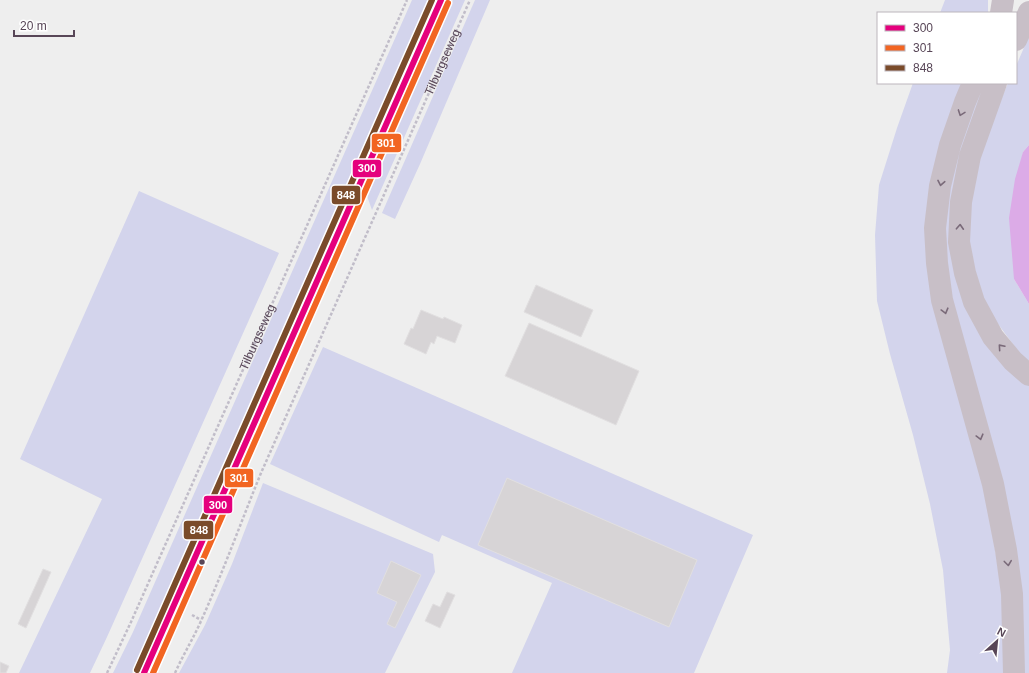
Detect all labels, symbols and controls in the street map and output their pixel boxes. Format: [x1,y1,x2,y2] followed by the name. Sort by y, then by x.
[14,12,74,38] scale bar
[877,12,1017,84] legend
[20,19,47,33] text: 20 m
[913,21,933,35] text: 300
[422,27,463,97] street label: Tilburgseweg
[913,41,933,55] text: 301
[913,61,933,75] text: 848
[957,110,965,117] one-way arrow
[371,133,402,153] line badge: 301
[377,137,395,149] text: 301
[352,159,382,178] line badge: 300
[358,162,376,174] text: 300
[938,180,946,186] one-way arrow
[331,185,361,205] line badge: 848
[337,189,355,201] text: 848
[956,224,964,230] one-way arrow
[237,302,278,372] street label: Tilburgseweg
[940,308,949,315] one-way arrow
[999,344,1006,352] one-way arrow
[975,433,984,440] one-way arrow
[224,468,254,488] line badge: 301
[230,472,248,484] text: 301
[203,495,233,514] line badge: 300
[209,499,227,511] text: 300
[183,520,214,540] line badge: 848
[190,524,208,536] text: 848
[197,557,207,567] unlabelled marker
[1003,560,1012,566] one-way arrow
[977,621,1017,661] north arrow
[995,625,1008,639] text: N

